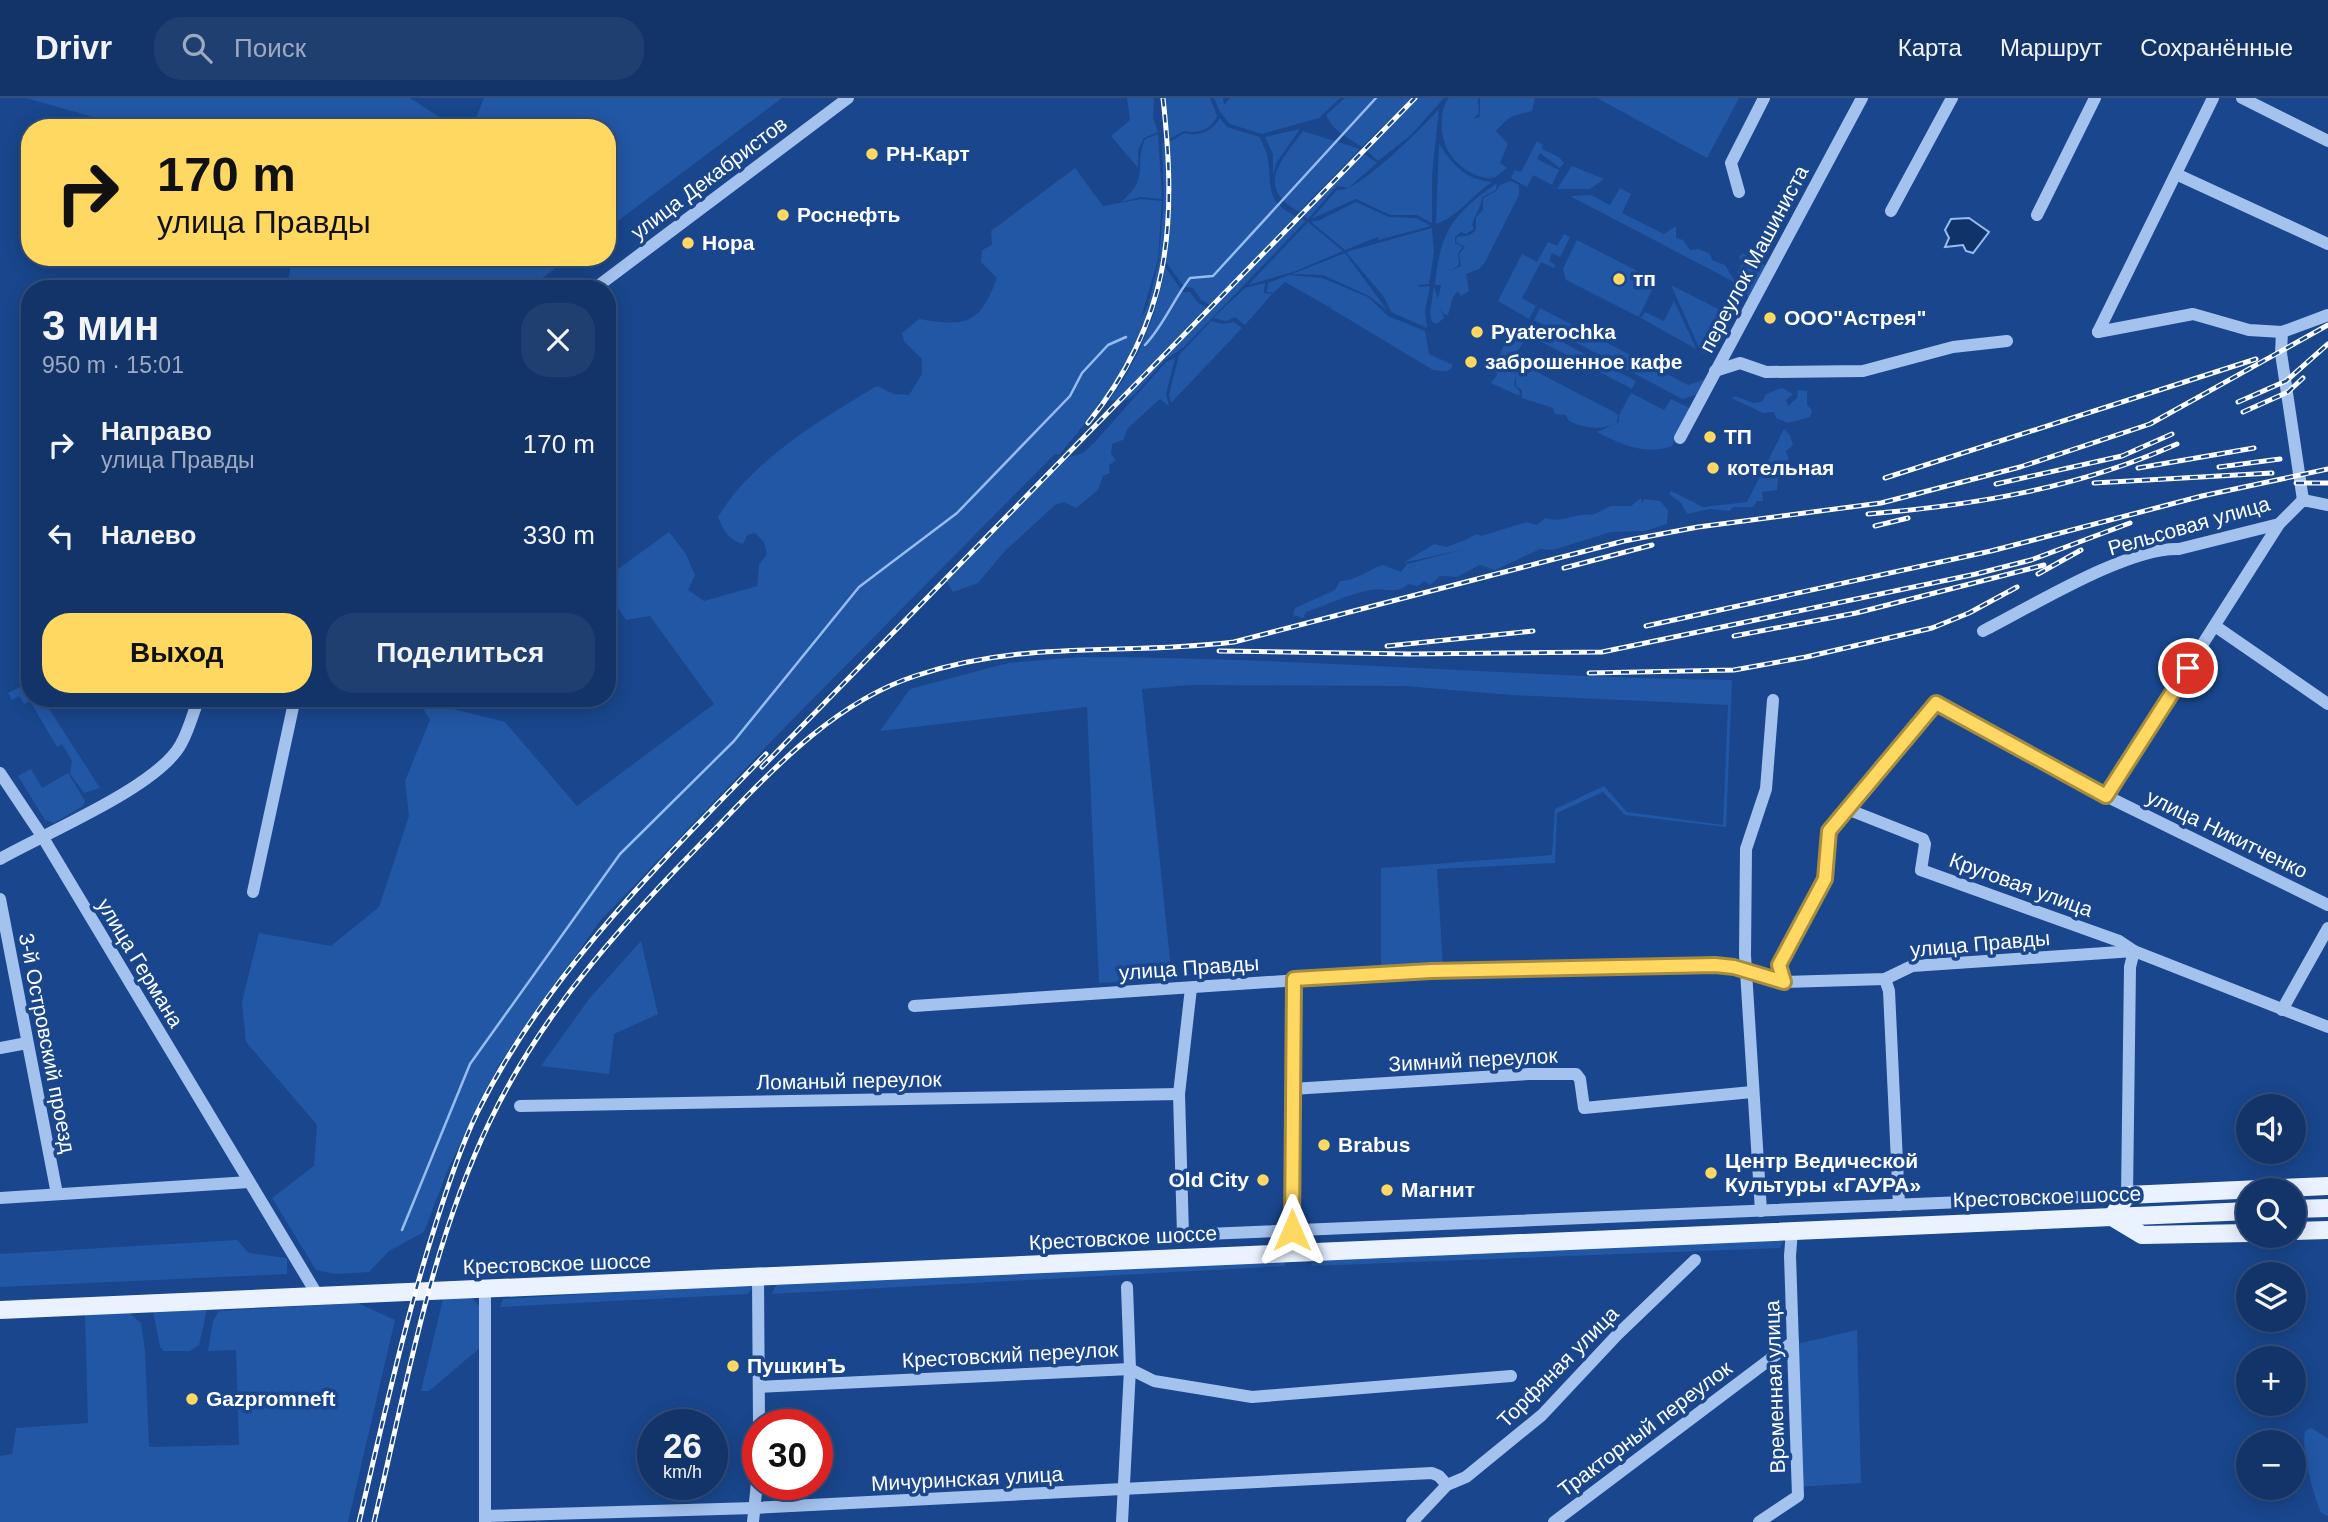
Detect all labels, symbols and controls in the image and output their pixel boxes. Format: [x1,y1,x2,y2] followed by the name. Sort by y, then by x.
[154,17,644,80] search box
[35,29,112,66] text: Drivr
[178,29,216,67] icon: search
[234,33,306,63] text: Поиск
[1898,34,1962,61] text: Карта
[2000,34,2102,61] text: Маршрут
[2140,34,2293,61] text: Сохранённые
[626,112,791,244] street label: улица Декабристов
[886,142,970,165] place label: РН-Карт
[864,146,880,162] marker: РН-Карт
[42,147,133,238] icon: right
[157,147,296,201] text: 170 m
[1695,161,1813,356] street label: переулок Машиниста
[797,203,900,226] place label: Роснефть
[157,204,371,240] text: улица Правды
[775,207,791,223] marker: Роснефть
[702,231,755,254] place label: Нора
[680,235,696,251] marker: Нора
[1633,267,1656,290] place label: тп
[1611,271,1627,287] marker: тп
[42,302,159,349] text: 3 мин
[521,303,595,377] button: close
[1784,306,1927,329] place label: ООО"Астрея"
[1762,310,1778,326] marker: ООО"Астрея"
[1491,320,1616,343] place label: Pyaterochka
[1469,324,1485,340] marker: Pyaterochka
[1485,350,1682,373] place label: заброшенное кафе
[42,352,184,378] text: 950 m · 15:01
[1463,354,1479,370] marker: заброшенное кафе
[101,416,212,446] text: Направо
[1724,425,1752,448] place label: ТП
[42,426,80,464] icon: right
[523,429,595,459] text: 170 m
[1702,429,1718,445] marker: ТП
[101,447,255,473] text: улица Правды
[1727,456,1834,479] place label: котельная
[1705,460,1721,476] marker: котельная
[2105,491,2273,560] street label: Рельсовая улица
[42,517,80,555] icon: left
[101,520,196,550] text: Налево
[523,520,595,550] text: 330 m
[42,613,312,693] button: Выход
[326,613,595,693] button: Поделиться
[2158,638,2218,698] pin
[2169,649,2207,687] icon: arrive
[2143,785,2312,883] street label: улица Никитченко
[1946,848,2096,921] street label: Круговая улица
[93,894,188,1032] street label: улица Германа
[1909,926,2051,961] street label: улица Правды
[15,931,80,1155] street label: 3-й Островский проезд
[1118,951,1260,984] street label: улица Правды
[1388,1044,1559,1075] street label: Зимний переулок
[756,1067,943,1094] street label: Ломаный переулок
[2236,1094,2306,1500] map controls
[2236,1094,2306,1164] button: sound
[1338,1133,1410,1156] place label: Brabus
[1316,1137,1332,1153] marker: Brabus
[1725,1149,1921,1196] place label: Центр Ведической Культуры «ГАУРА»
[1703,1165,1719,1181] marker: Центр Ведической Культуры «ГАУРА»
[1168,1168,1249,1191] place label: Old City
[1255,1172,1271,1188] marker: Old City
[1401,1178,1475,1201] place label: Магнит
[2236,1178,2306,1248] button: search
[1379,1182,1395,1198] marker: Магнит
[1952,1182,2142,1211] street label: Крестовское шоссе
[1255,1193,1329,1267] position arrow
[1028,1221,1218,1254] street label: Крестовское шоссе
[462,1249,652,1278] street label: Крестовское шоссе
[2236,1262,2306,1332] button: layers
[1760,1300,1789,1474] street label: Временная улица
[1493,1301,1623,1432] street label: Торфяная улица
[901,1337,1120,1372] street label: Крестовский переулок
[2236,1346,2306,1416] button: +
[747,1354,846,1377] place label: ПушкинЪ
[1554,1355,1737,1501] street label: Тракторный переулок
[725,1358,741,1374] marker: ПушкинЪ
[206,1387,336,1410] place label: Gazpromneft
[184,1391,200,1407] marker: Gazpromneft
[742,1409,833,1500] speed limit sign: 30
[663,1426,702,1465] text: 26
[2236,1430,2306,1500] button: −
[663,1462,702,1482] text: km/h
[870,1462,1064,1495] street label: Мичуринская улица

